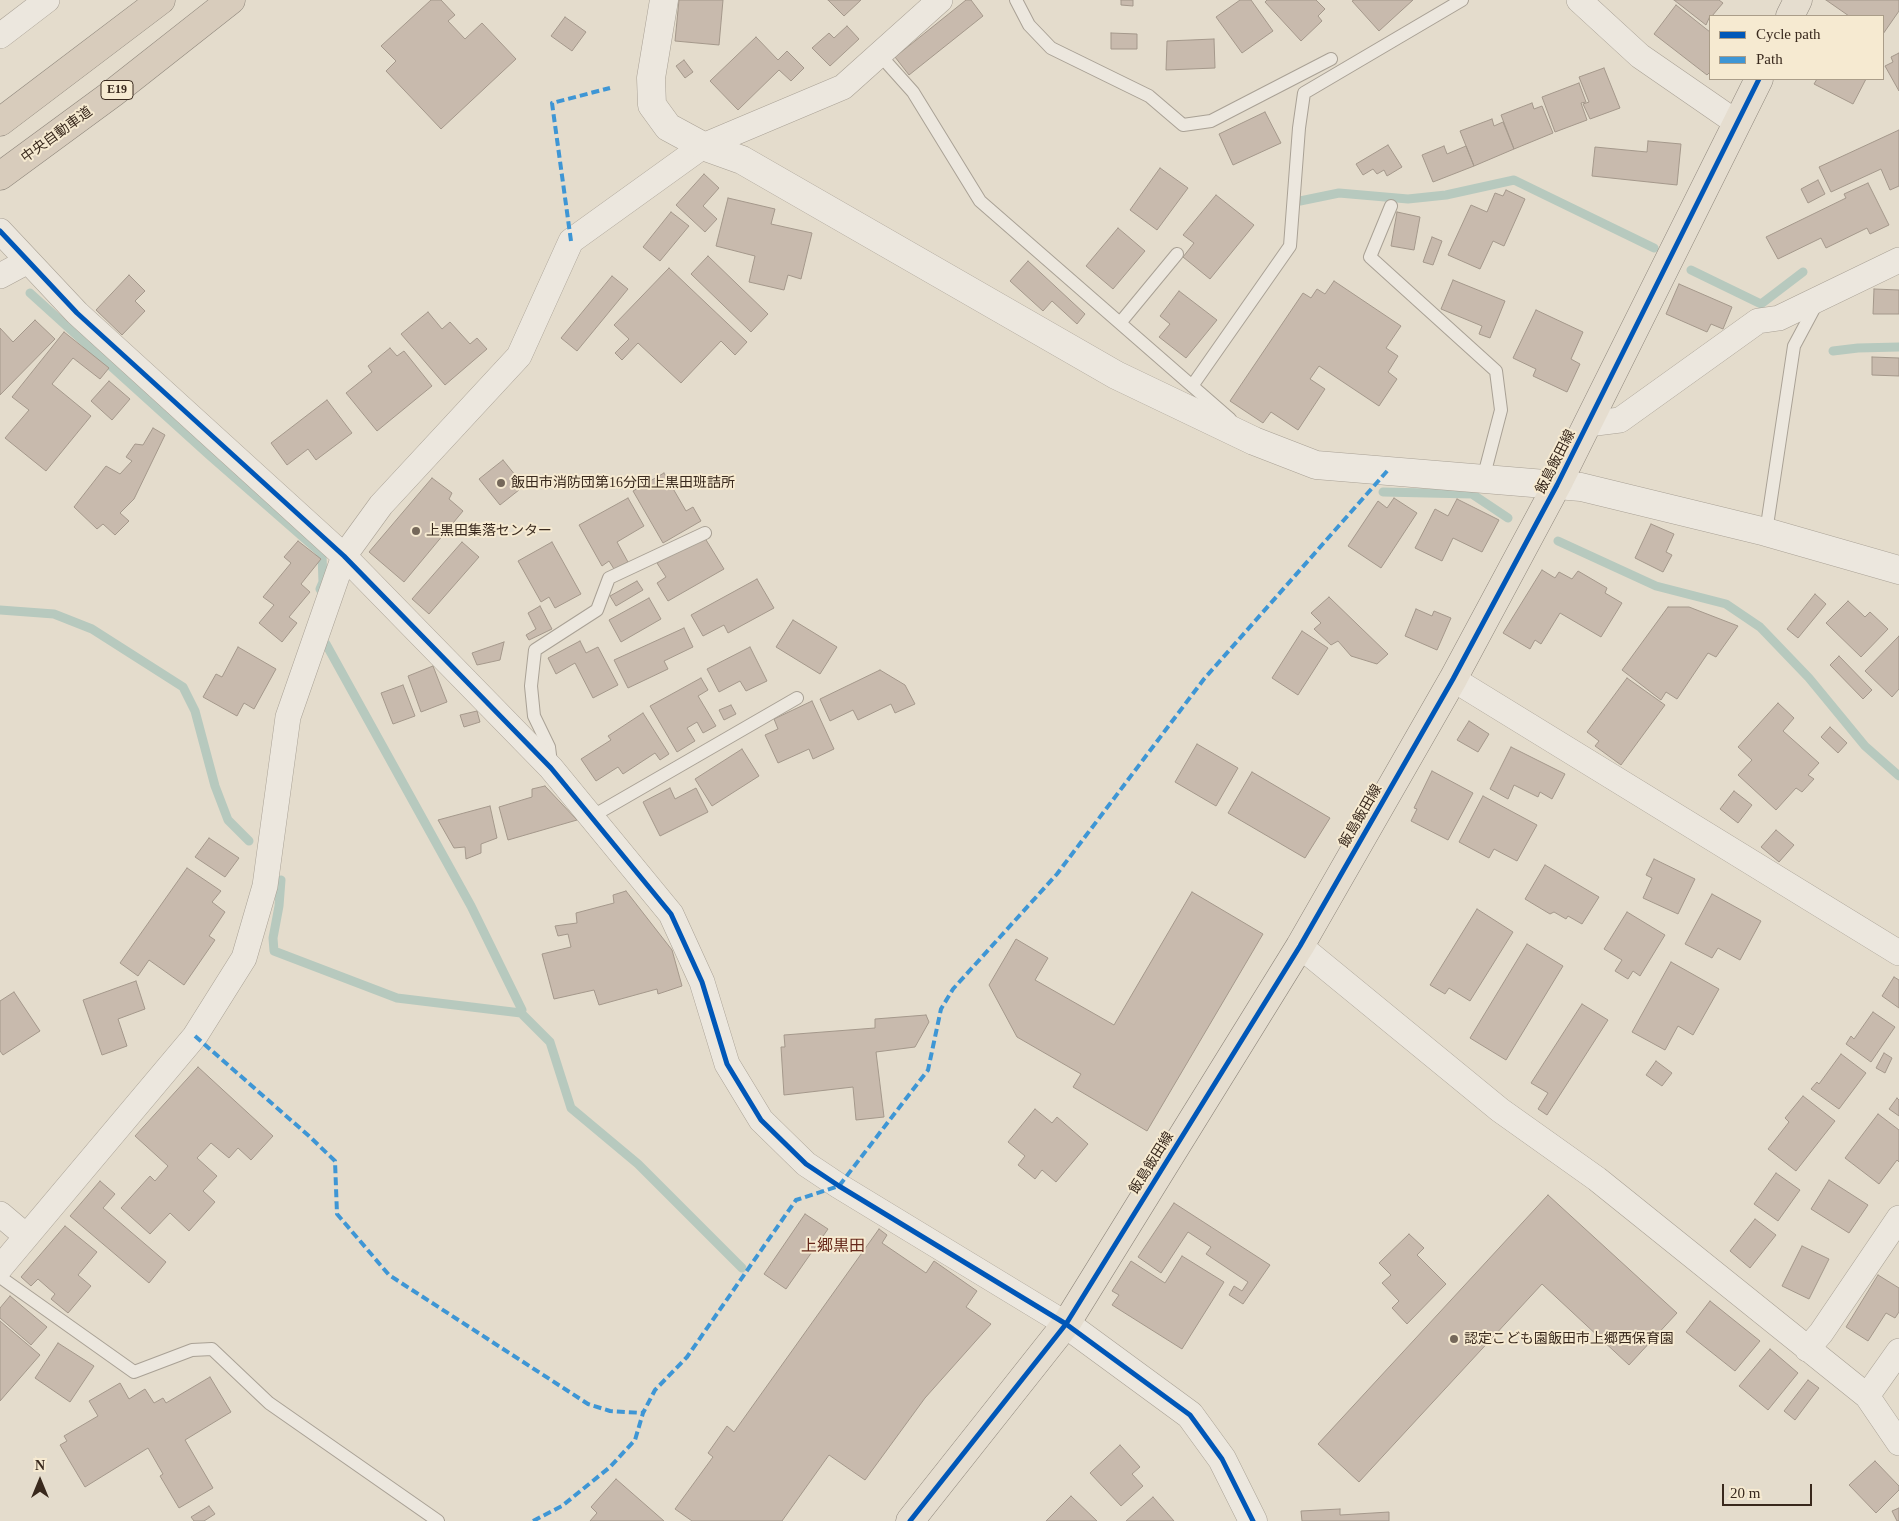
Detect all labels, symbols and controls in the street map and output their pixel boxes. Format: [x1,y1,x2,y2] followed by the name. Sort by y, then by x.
[1709,15,1884,80] legend
[1756,26,1821,42] text: Cycle path
[1756,51,1783,67] text: Path
[101,80,133,100] road number: E19
[18,104,96,166] street label: 中央自動車道
[1533,427,1579,497] street label: 飯島飯田線
[511,475,735,491] place label: 飯田市消防団第16分団上黒田班詰所
[495,477,507,489] marker: 飯田市消防団第16分団上黒田班詰所
[426,523,552,539] place label: 上黒田集落センター
[410,525,422,537] marker: 上黒田集落センター
[1336,781,1386,851] street label: 飯島飯田線
[1126,1129,1178,1197] street label: 飯島飯田線
[801,1237,865,1257] district label: 上郷黒田
[1464,1331,1674,1347] place label: 認定こども園飯田市上郷西保育園
[1448,1333,1460,1345] marker: 認定こども園飯田市上郷西保育園
[15,1456,65,1506] north arrow
[35,1458,45,1473] text: N
[1724,1474,1814,1506] scale bar
[1730,1485,1760,1501] text: 20 m

